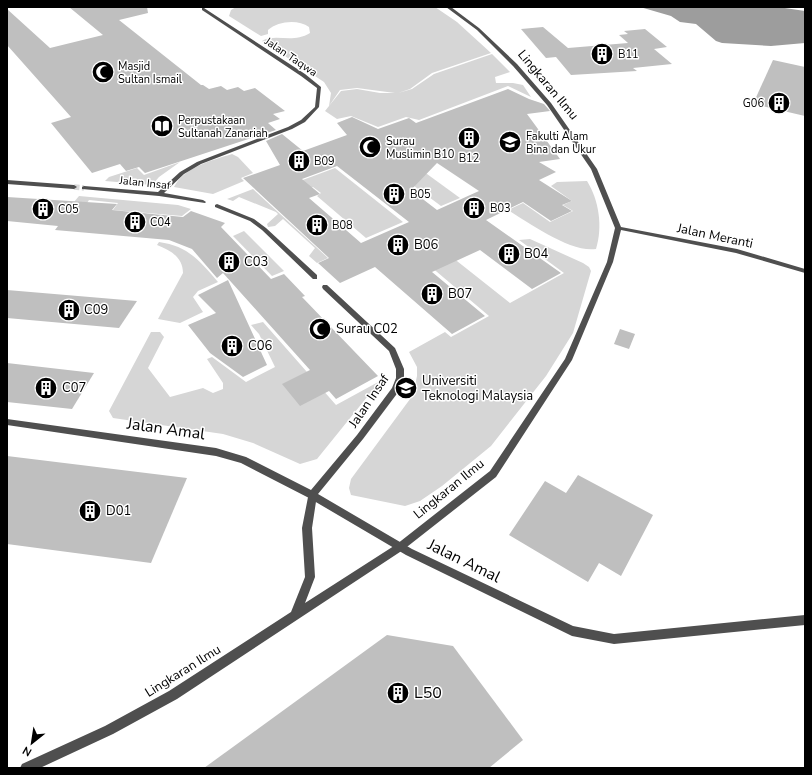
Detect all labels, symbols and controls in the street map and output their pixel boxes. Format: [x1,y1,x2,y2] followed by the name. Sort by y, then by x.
[261,33,320,80] street label: Jalan Taqwa
[589,41,615,67] building icon: B11
[513,46,583,124] street label: Lingkaran Ilmu
[618,47,639,62] place label: B11
[90,59,116,85] mosque icon: Masjid Sultan Ismail
[118,59,183,87] place label: Masjid Sultan Ismail
[766,90,792,116] building icon: G06
[743,96,764,111] place label: G06
[149,113,175,139] library icon: Perpustakaan Sultanah Zanariah
[178,113,268,141] place label: Perpustakaan Sultanah Zanariah
[456,125,482,151] building icon: B12
[497,129,523,155] school or university icon: Fakulti Alam Bina dan Ukur
[526,129,596,157] place label: Fakulti Alam Bina dan Ukur
[357,134,383,160] mosque icon: Surau Muslimin B10
[386,134,455,162] place label: Surau Muslimin B10
[286,148,312,174] building icon: B09
[459,151,479,166] place label: B12
[314,154,335,169] place label: B09
[118,173,172,193] street label: Jalan Insaf
[381,181,407,207] building icon: B05
[410,187,431,202] place label: B05
[461,195,487,221] building icon: B03
[30,196,56,222] building icon: C05
[490,201,511,216] place label: B03
[58,202,79,217] place label: C05
[122,209,148,235] building icon: C04
[304,212,330,238] building icon: B08
[150,215,171,230] place label: C04
[332,218,353,233] place label: B08
[674,219,755,253] street label: Jalan Meranti
[385,232,411,258] building icon: B06
[414,236,439,254] place label: B06
[496,241,522,267] building icon: B04
[524,245,549,263] place label: B04
[216,249,242,275] building icon: C03
[244,253,268,271] place label: C03
[419,281,445,307] building icon: B07
[448,285,472,303] place label: B07
[56,297,82,323] building icon: C09
[84,301,108,319] place label: C09
[307,316,333,342] mosque icon: Surau C02
[336,320,398,338] place label: Surau C02
[219,333,245,359] building icon: C06
[248,337,273,355] place label: C06
[344,370,394,432] street label: Jalan Insaf
[422,372,533,405] place label: Universiti Teknologi Malaysia
[33,375,59,401] building icon: C07
[393,375,419,401] school or university icon: Universiti Teknologi Malaysia
[62,379,86,397] place label: C07
[125,412,207,445] street label: Jalan Amal
[410,455,488,523] street label: Lingkaran Ilmu
[77,498,103,524] building icon: D01
[106,502,131,520] place label: D01
[423,533,504,588] street label: Jalan Amal
[142,641,224,701] street label: Lingkaran Ilmu
[385,680,411,706] building icon: L50
[414,682,442,704] place label: L50
[12,723,52,763] north arrow
[20,743,35,760] text: N

